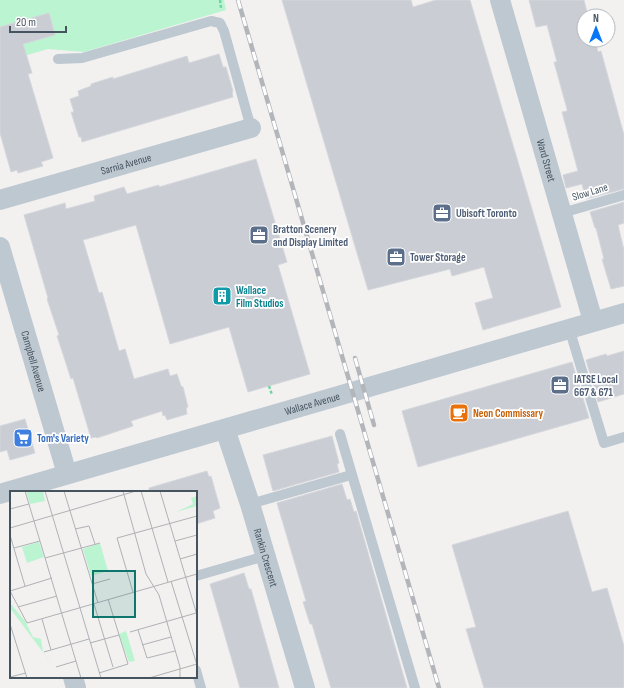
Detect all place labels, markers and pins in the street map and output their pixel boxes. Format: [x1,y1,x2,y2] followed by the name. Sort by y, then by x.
[431,202,453,224] office icon: Ubisoft Toronto
[456,207,517,220] place label: Ubisoft Toronto
[273,223,348,249] place label: Bratton Scenery and Display Limited
[248,224,270,246] office icon: Bratton Scenery and Display Limited
[385,246,407,268] office icon: Tower Storage
[410,251,466,264] place label: Tower Storage
[236,284,284,310] place label: Wallace Film Studios
[211,285,233,307] building icon: Wallace Film Studios
[574,373,618,399] place label: IATSE Local 667 & 671
[549,374,571,396] office icon: IATSE Local 667 & 671
[448,402,470,424] cafe icon: Neon Commissary
[473,407,544,420] place label: Neon Commissary
[12,427,34,449] supermarket icon: Tom's Variety
[37,432,89,445] place label: Tom's Variety

